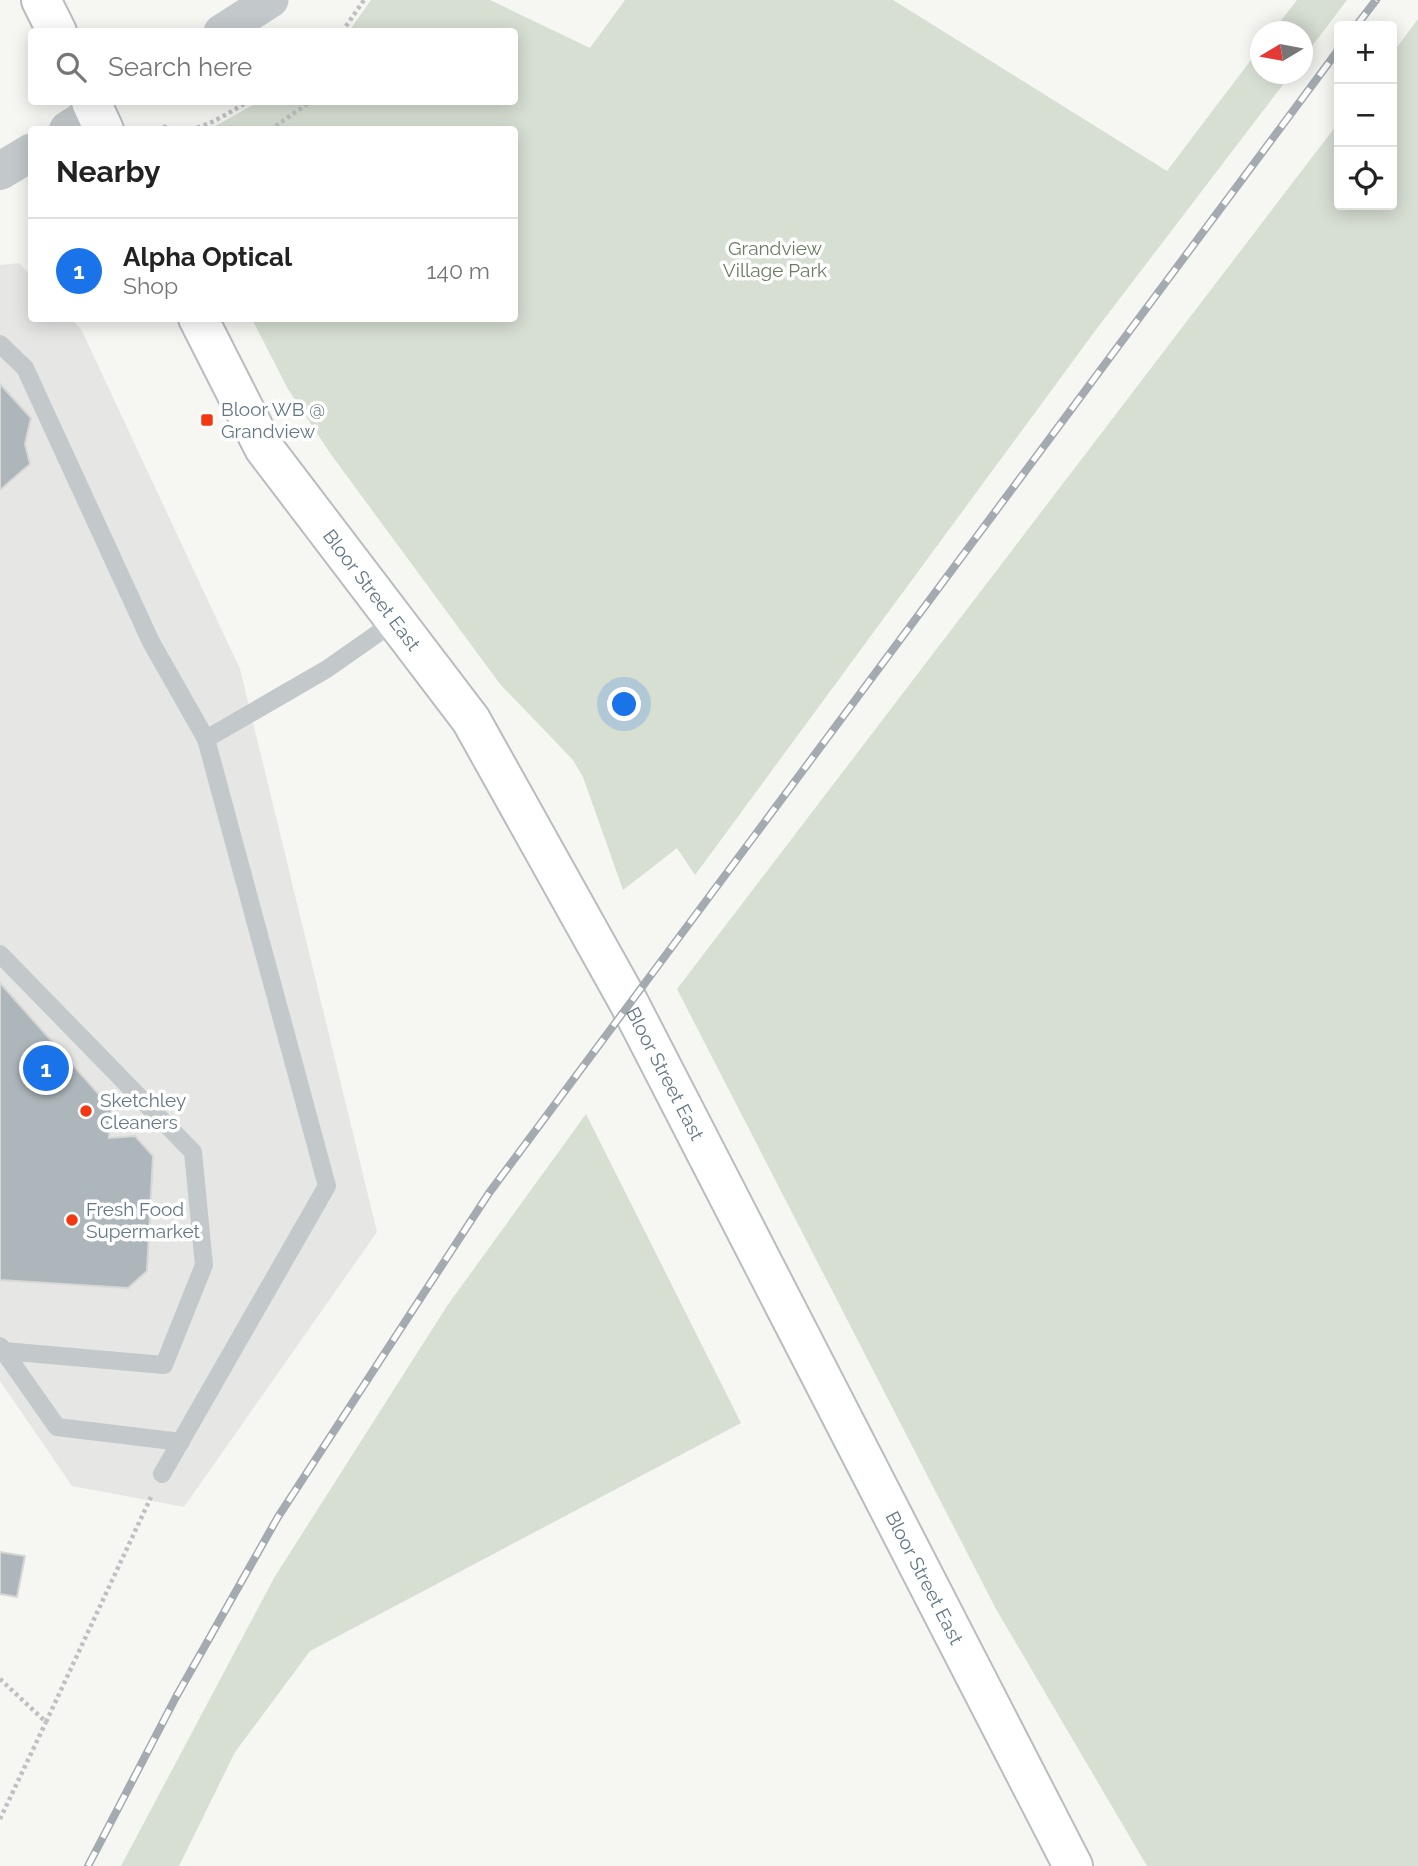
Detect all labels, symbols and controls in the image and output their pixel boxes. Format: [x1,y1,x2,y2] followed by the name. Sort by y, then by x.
[1250,21,1313,84] north arrow
[1334,21,1397,210] map controls
[1334,21,1397,84] button: +
[28,28,518,105] search box
[52,48,90,86] icon: search
[108,52,252,82] text: Search here
[1334,84,1397,147] button: −
[1334,147,1397,210] button: locate
[56,154,160,189] text: Nearby
[723,237,827,281] park label: Grandview Village Park
[123,242,292,272] text: Alpha Optical
[73,257,85,284] text: 1
[427,257,490,284] text: 140 m
[123,272,178,299] text: Shop
[221,398,325,442] place label: Bloor WB @ Grandview
[199,412,215,428] marker: Bloor WB @ Grandview
[319,525,425,655] street label: Bloor Street East
[607,687,641,721] your location
[622,1003,709,1144] street label: Bloor Street East
[23,1042,69,1094] pin: 1
[100,1089,186,1133] place label: Sketchley Cleaners
[78,1103,94,1119] marker: Sketchley Cleaners
[86,1198,200,1242] place label: Fresh Food Supermarket
[64,1212,80,1228] marker: Fresh Food Supermarket
[881,1507,968,1648] street label: Bloor Street East

